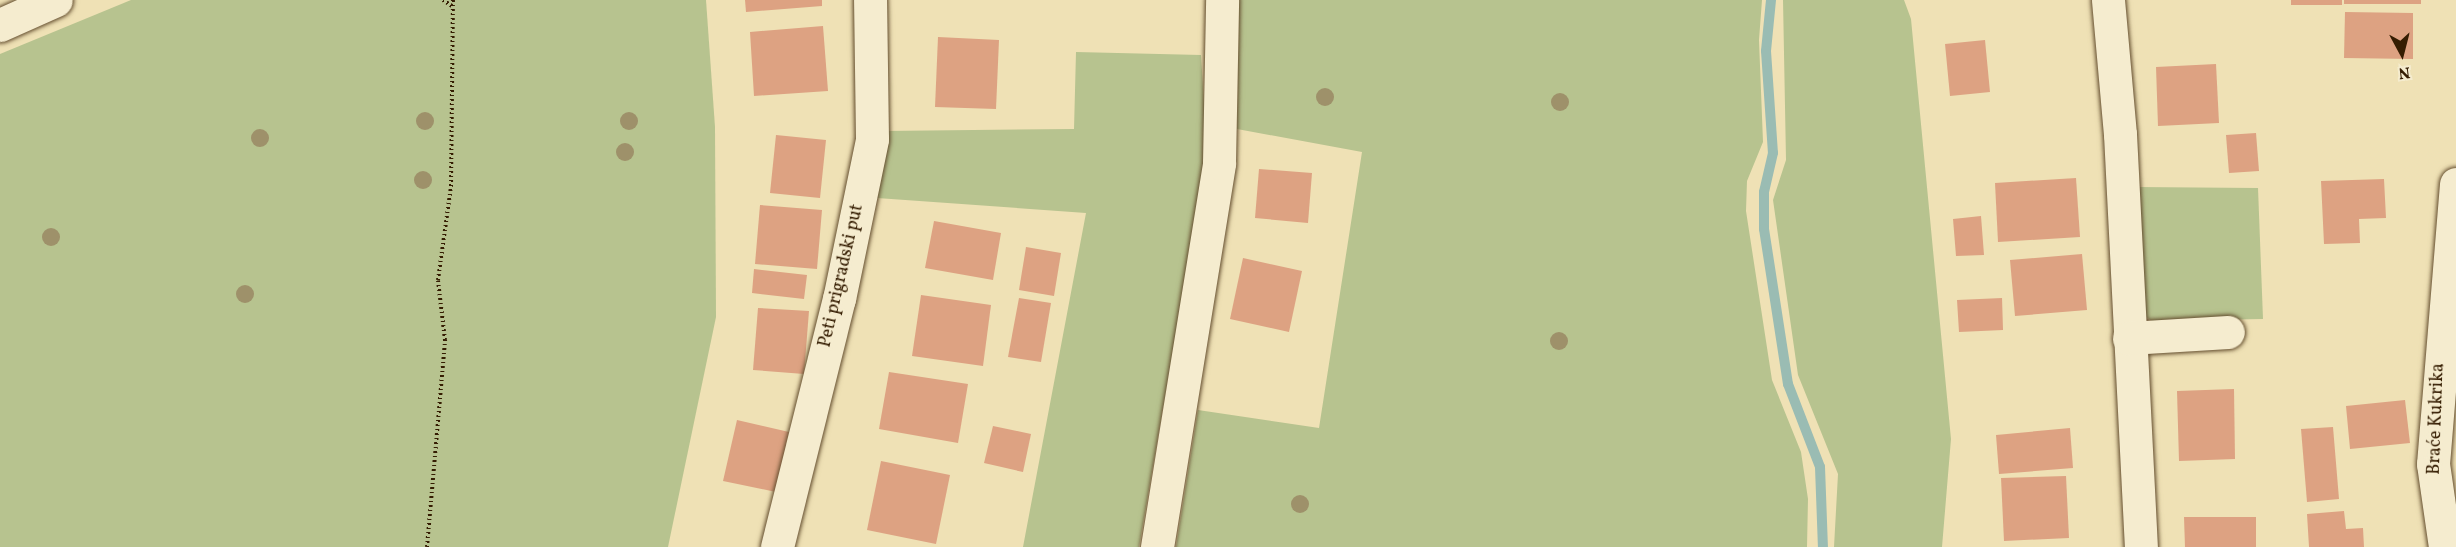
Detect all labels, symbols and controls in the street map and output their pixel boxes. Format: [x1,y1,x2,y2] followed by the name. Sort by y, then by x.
[2372,24,2432,84] north arrow
[2397,60,2411,83] text: N
[815,202,869,350] street label: Peti prigradski put
[2424,363,2450,475] street label: Braće Kukrika

